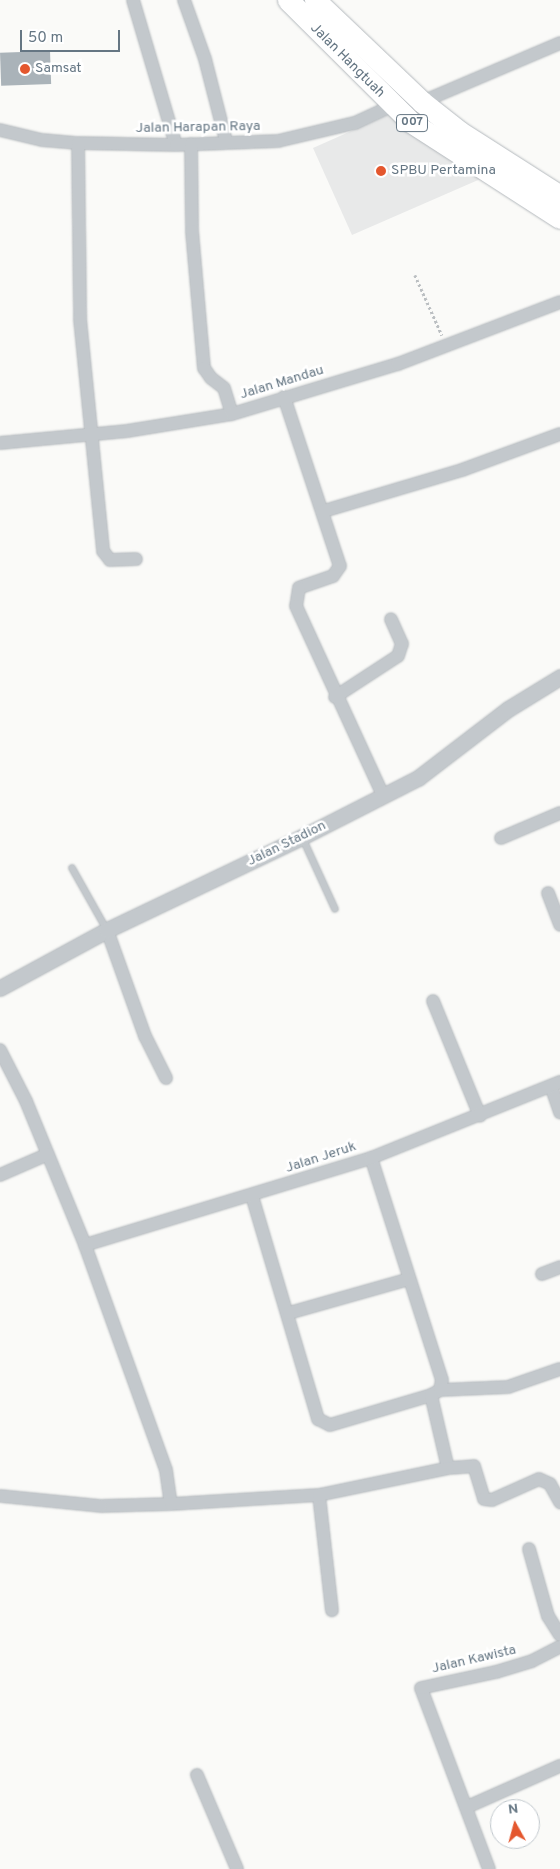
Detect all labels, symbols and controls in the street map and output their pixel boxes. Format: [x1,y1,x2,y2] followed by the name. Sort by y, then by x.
[22,20,122,52] scale bar
[306,20,388,102] street label: Jalan Hangtuah
[28,29,63,48] text: 50 m
[35,61,82,77] place label: Samsat
[19,63,31,75] marker: Samsat
[396,114,428,132] road number: 007
[135,119,261,137] street label: Jalan Harapan Raya
[391,163,496,179] place label: SPBU Pertamina
[375,165,387,177] marker: SPBU Pertamina
[238,362,326,404] street label: Jalan Mandau
[245,818,329,870] street label: Jalan Stadion
[284,1139,358,1177] street label: Jalan Jeruk
[430,1642,518,1678] street label: Jalan Kawista
[490,1799,540,1849] north arrow
[507,1801,519,1819] text: N

